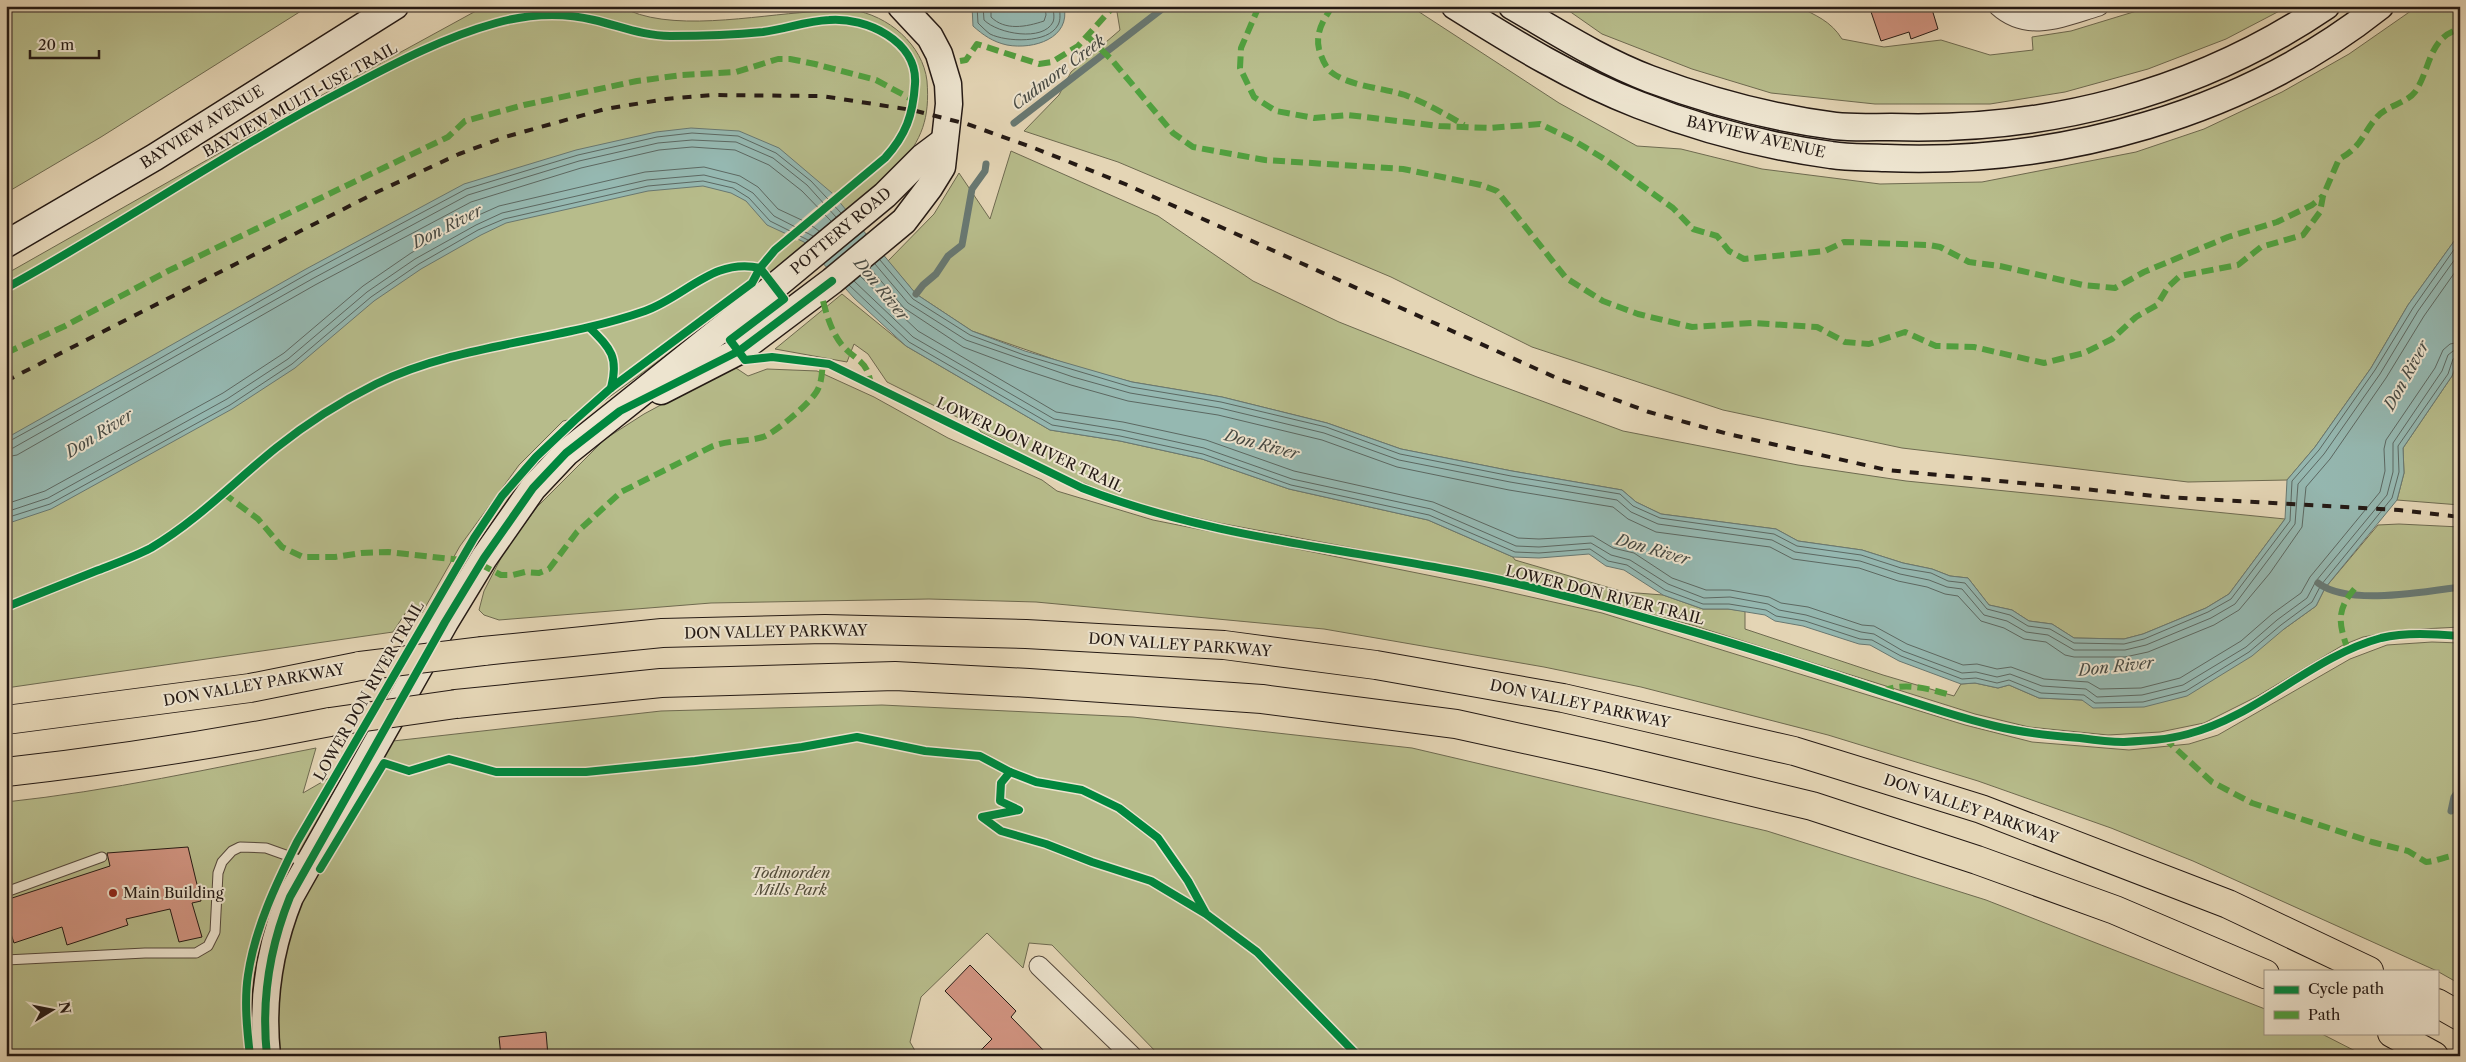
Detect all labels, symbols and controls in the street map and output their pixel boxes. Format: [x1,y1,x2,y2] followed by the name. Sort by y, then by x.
[30,28,99,60] scale bar
[1007,30,1109,114] water label: Cudmore Creek
[38,35,74,54] text: 20 m
[199,38,400,161] street label: BAYVIEW MULTI-USE TRAIL
[136,81,267,172] street label: BAYVIEW AVENUE
[1685,111,1827,162] street label: BAYVIEW AVENUE
[786,183,895,278] street label: POTTERY ROAD
[407,199,487,253] water label: Don River
[849,252,915,326] water label: Don River
[2378,336,2434,415] water label: Don River
[934,393,1127,496] street label: LOWER DON RIVER TRAIL
[60,404,138,463] water label: Don River
[1221,424,1303,464] water label: Don River
[1612,528,1694,570] water label: Don River
[1504,561,1707,628] street label: LOWER DON RIVER TRAIL
[309,597,428,784] street label: LOWER DON RIVER TRAIL
[684,620,868,643] street label: DON VALLEY PARKWAY
[1088,629,1273,660] street label: DON VALLEY PARKWAY
[2075,652,2156,680] water label: Don River
[162,659,346,710] street label: DON VALLEY PARKWAY
[1488,675,1672,732] street label: DON VALLEY PARKWAY
[1881,770,2062,848] street label: DON VALLEY PARKWAY
[752,863,830,899] park label: Todmorden Mills Park
[123,883,224,902] place label: Main Building
[107,887,119,899] marker: Main Building
[2264,970,2438,1034] legend
[2308,979,2385,998] text: Cycle path
[28,984,78,1034] north arrow
[55,1000,75,1015] text: N
[2308,1005,2341,1024] text: Path

